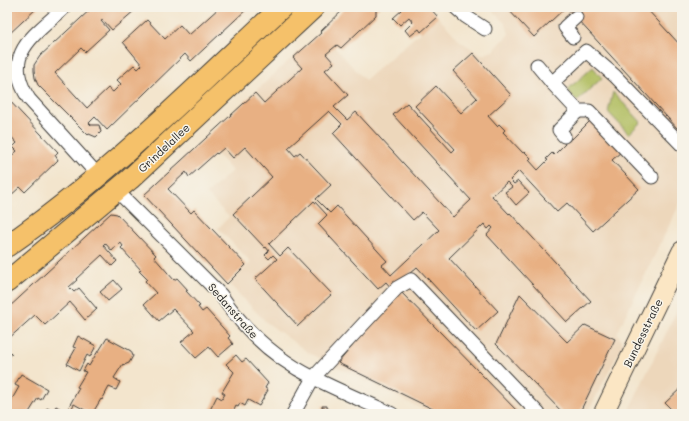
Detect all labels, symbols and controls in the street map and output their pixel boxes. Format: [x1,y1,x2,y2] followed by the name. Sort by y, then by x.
[135,120,193,176] street label: Grindelallee
[205,280,262,342] street label: Sedanstraße
[619,296,666,370] street label: Bundesstraße

